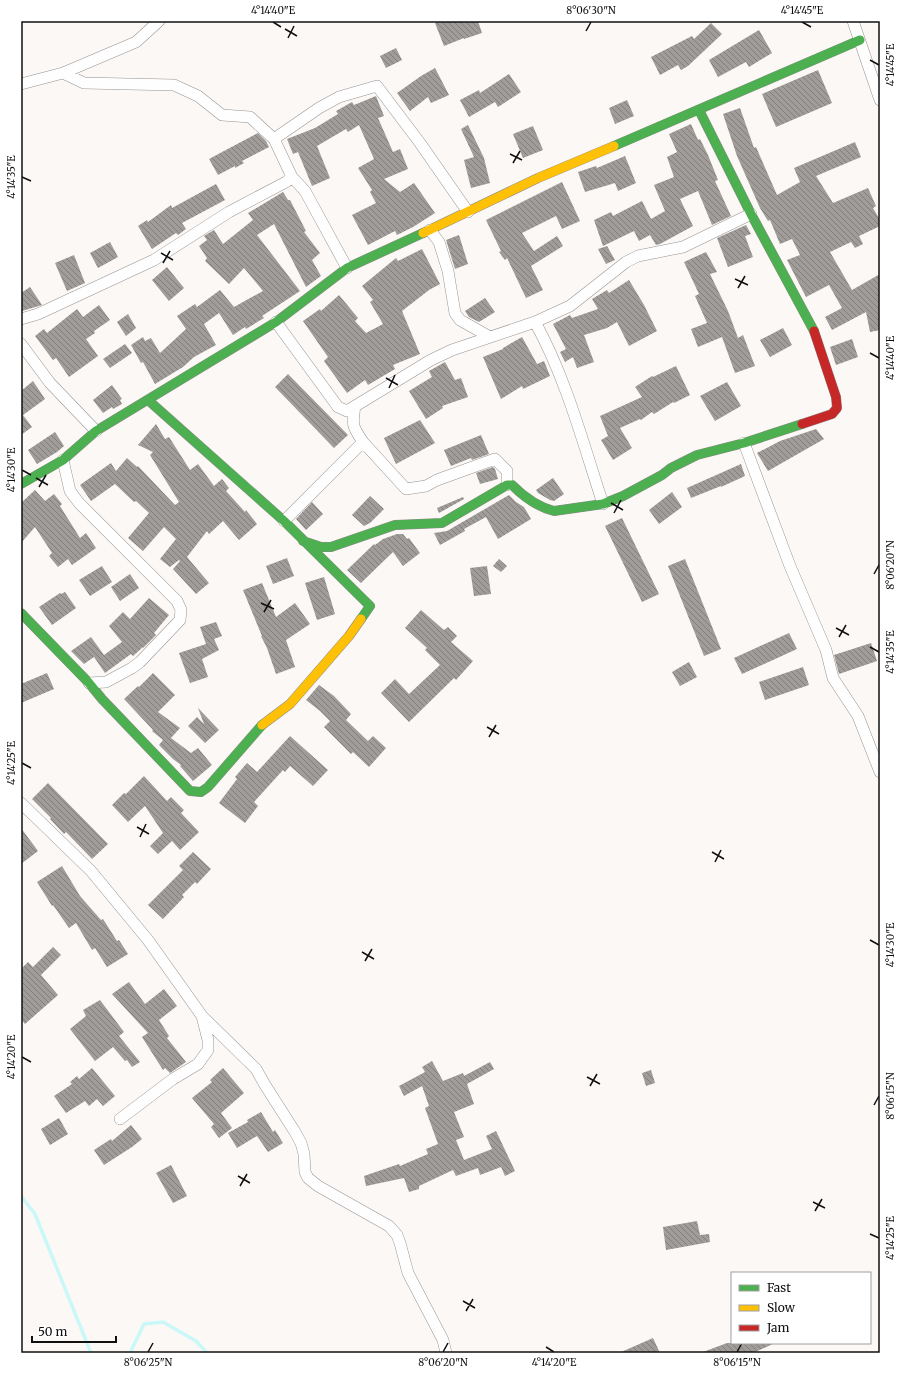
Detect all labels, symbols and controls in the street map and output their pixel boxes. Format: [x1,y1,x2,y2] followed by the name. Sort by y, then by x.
[251,4,296,17] text: 4°14'40"E
[566,4,616,17] text: 8°06'30"N
[781,4,824,17] text: 4°14'45"E
[884,43,897,86] text: 4°14'45"E
[5,155,18,199] text: 4°14'35"E
[884,335,897,380] text: 4°14'40"E
[5,447,18,492] text: 4°14'30"E
[884,540,897,590] text: 8°06'20"N
[884,630,897,674] text: 4°14'35"E
[5,740,18,785] text: 4°14'25"E
[884,922,897,967] text: 4°14'30"E
[5,1034,18,1079] text: 4°14'20"E
[884,1072,897,1120] text: 8°06'15"N
[884,1215,897,1260] text: 4°14'25"E
[731,1272,871,1344] legend
[767,1280,791,1295] text: Fast
[767,1300,796,1315] text: Slow
[32,1318,116,1344] scale bar
[766,1320,790,1335] text: Jam
[38,1324,67,1339] text: 50 m
[124,1356,173,1369] text: 8°06'25"N
[418,1356,468,1369] text: 8°06'20"N
[532,1356,577,1369] text: 4°14'20"E
[713,1356,761,1369] text: 8°06'15"N

